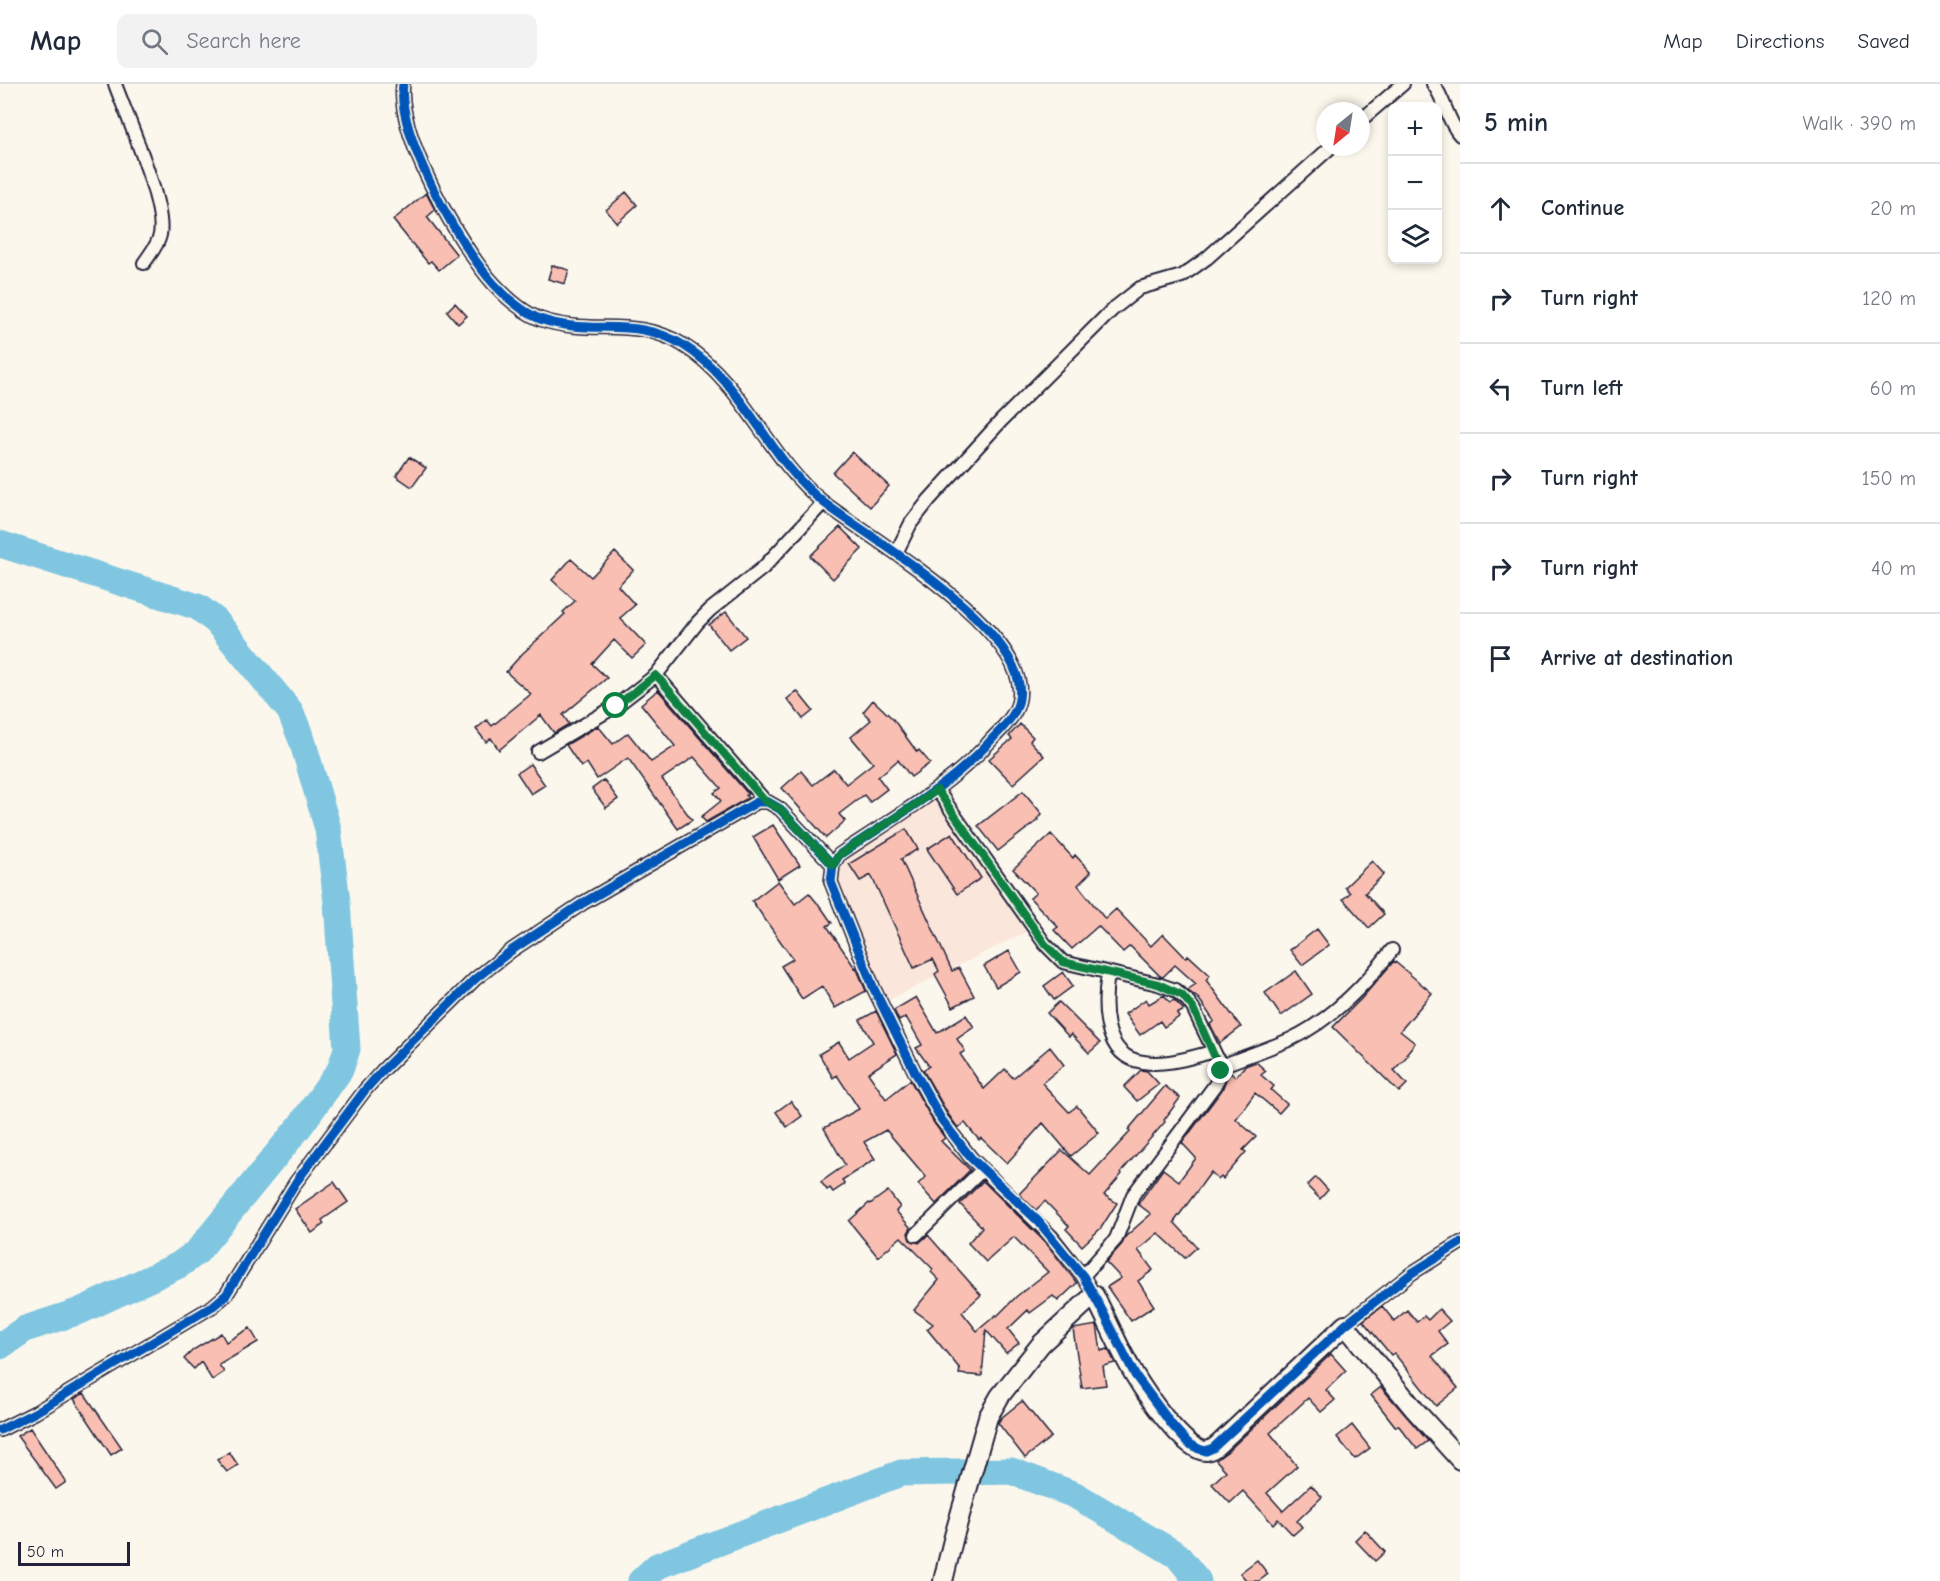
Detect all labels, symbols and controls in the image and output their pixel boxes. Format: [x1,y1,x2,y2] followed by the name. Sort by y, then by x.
[117,14,537,68] search box
[30,25,81,57] text: Map
[138,25,171,58] icon: search
[186,28,301,54] text: Search here
[1663,29,1703,53] text: Map
[1736,29,1825,53] text: Directions
[1858,29,1910,53] text: Saved
[1316,102,1370,156] north arrow
[1388,102,1442,264] map controls
[1388,102,1442,156] button: +
[1484,108,1548,138] text: 5 min
[1803,112,1916,135] text: Walk · 390 m
[1388,156,1442,210] button: −
[1484,192,1517,225] icon: ahead
[1541,195,1624,221] text: Continue
[1870,197,1916,220] text: 20 m
[1388,210,1442,264] button: layers
[1484,282,1517,315] icon: right
[1541,285,1638,311] text: Turn right
[1862,287,1916,310] text: 120 m
[1484,372,1517,405] icon: left
[1541,375,1623,401] text: Turn left
[1870,377,1916,400] text: 60 m
[1484,462,1517,495] icon: right
[1541,465,1638,491] text: Turn right
[1862,467,1916,490] text: 150 m
[1484,552,1517,585] icon: right
[1541,555,1638,581] text: Turn right
[1871,557,1916,580] text: 40 m
[1484,642,1517,675] icon: arrive
[1541,645,1733,671] text: Arrive at destination
[602,692,628,718] route start
[1207,1057,1233,1083] route end
[18,1539,130,1566] scale bar
[27,1543,64,1561] text: 50 m

